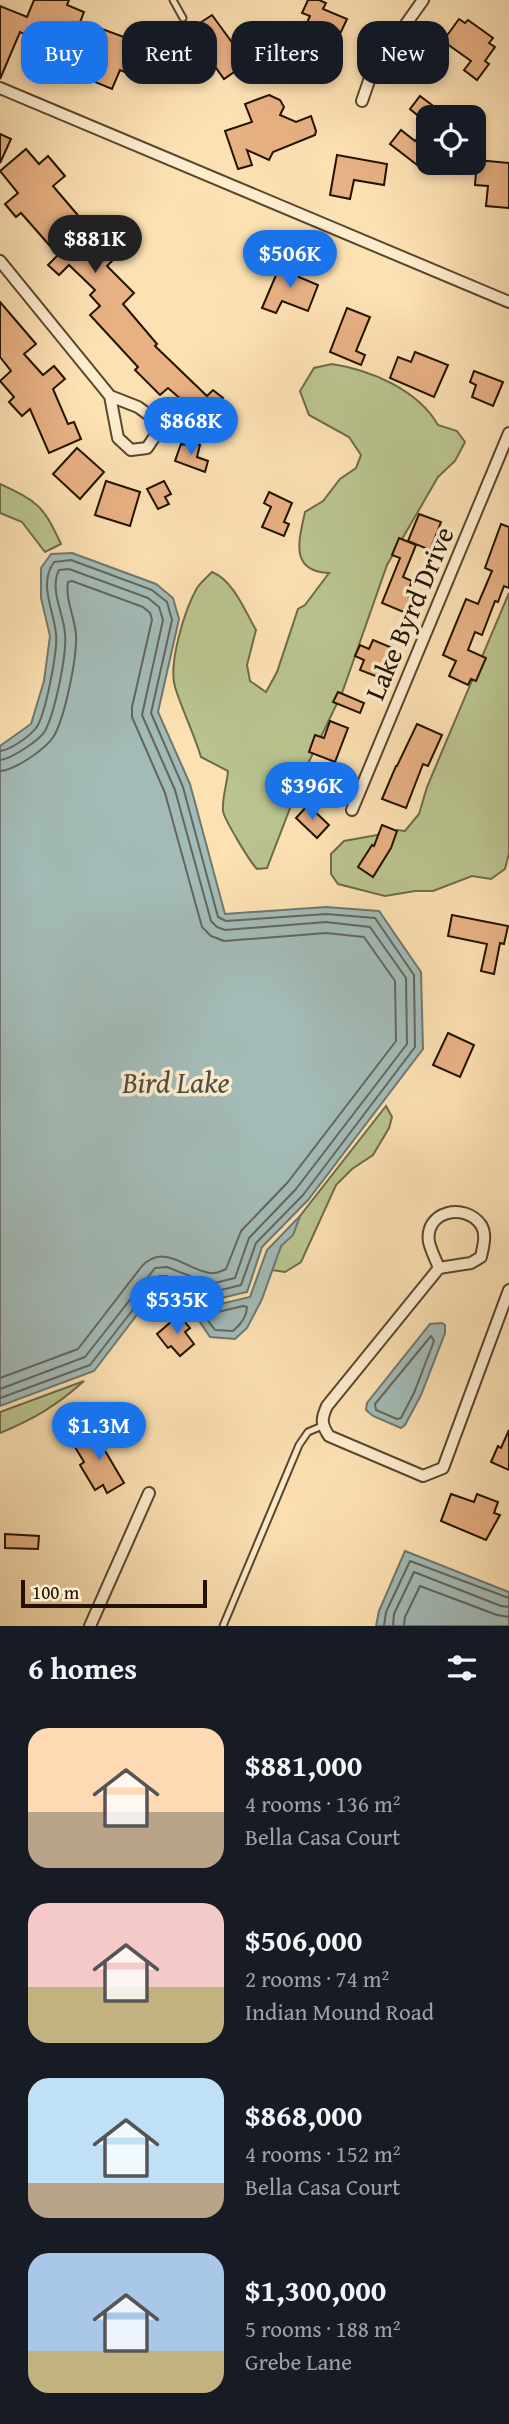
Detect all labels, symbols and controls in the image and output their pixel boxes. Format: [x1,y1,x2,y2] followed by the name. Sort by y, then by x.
[21,21,108,84] chip: Buy
[122,21,217,84] chip: Rent
[231,21,343,84] chip: Filters
[357,21,449,84] chip: New
[416,105,486,175] map controls
[416,105,486,175] button: locate
[46,216,144,275] pin: $881K
[64,221,126,254] text: $881K
[241,230,339,290] pin: $506K
[259,236,321,269] text: $506K
[142,398,240,457] pin: $868K
[160,403,222,436] text: $868K
[354,520,464,706] street label: Lake Byrd Drive
[263,762,361,822] pin: $396K
[281,768,343,801] text: $396K
[121,1060,230,1104] water label: Bird Lake
[128,1276,226,1336] pin: $535K
[146,1282,208,1315] text: $535K
[50,1402,148,1462] pin: $1.3M
[68,1408,130,1441] text: $1.3M
[21,1577,206,1609] scale bar
[32,1578,79,1606] text: 100 m
[28,1646,137,1690] text: 6 homes
[443,1649,481,1687] icon: filters
[245,1743,362,1787] text: $881,000
[84,1756,168,1840] icon: home
[245,1787,400,1820] text: 4 rooms · 136 m²
[245,1820,400,1853] text: Bella Casa Court
[245,1918,362,1962] text: $506,000
[84,1931,168,2015] icon: home
[245,1962,389,1995] text: 2 rooms · 74 m²
[245,1995,434,2028] text: Indian Mound Road
[245,2093,362,2137] text: $868,000
[84,2106,168,2190] icon: home
[245,2137,400,2170] text: 4 rooms · 152 m²
[245,2170,400,2203] text: Bella Casa Court
[245,2268,386,2312] text: $1,300,000
[84,2281,168,2365] icon: home
[245,2312,400,2345] text: 5 rooms · 188 m²
[245,2345,352,2378] text: Grebe Lane

